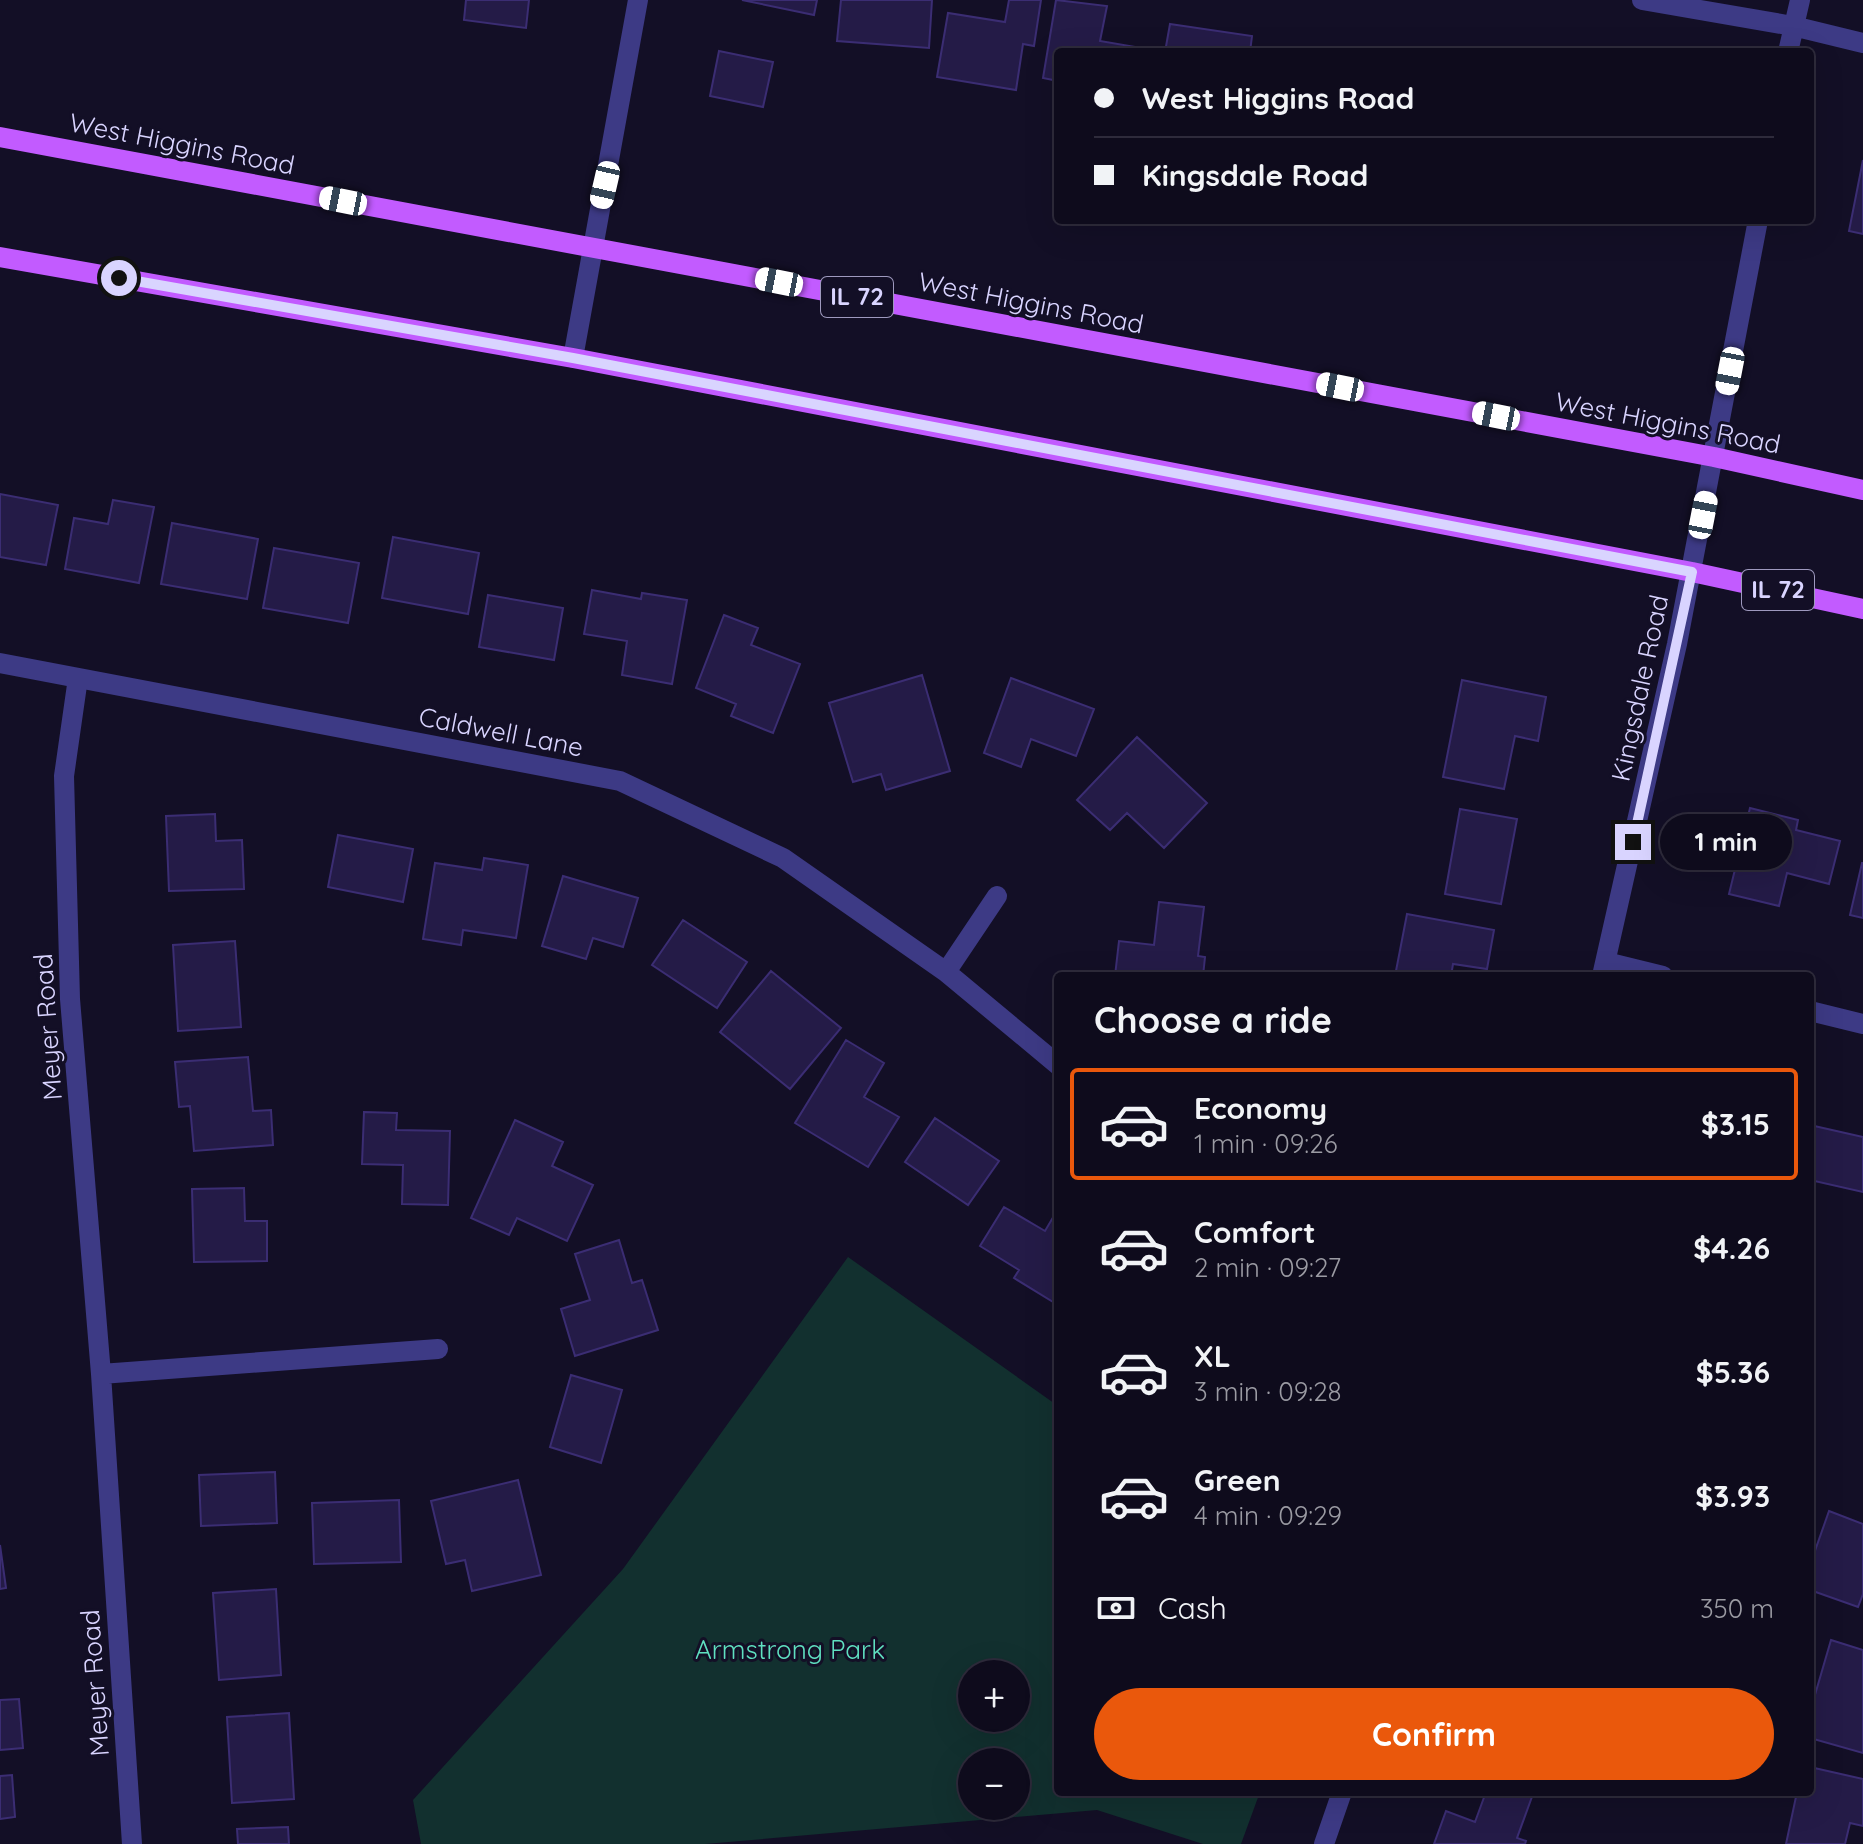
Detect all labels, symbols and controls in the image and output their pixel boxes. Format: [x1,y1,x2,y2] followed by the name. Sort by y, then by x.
[1142,79,1414,117] text: West Higgins Road
[67,105,297,182] street label: West Higgins Road
[1142,156,1368,194] text: Kingsdale Road
[588,159,622,211] car
[317,185,369,217] car
[101,260,137,296] route start
[916,264,1146,341] street label: West Higgins Road
[753,266,805,298] car
[821,277,893,317] road number: IL 72
[1714,345,1746,397] car
[1314,371,1366,403] car
[1553,384,1783,461] street label: West Higgins Road
[1470,400,1522,432] car
[1687,489,1719,541] car
[1742,570,1814,610] road number: IL 72
[1604,592,1675,784] street label: Kingsdale Road
[416,699,586,764] street label: Caldwell Lane
[1661,814,1793,870] callout: 1 min
[1615,824,1651,860] route end
[1695,825,1758,858] text: 1 min
[26,953,69,1102] street label: Meyer Road
[1094,997,1332,1042] text: Choose a ride
[1098,1088,1170,1160] icon: car
[1194,1089,1327,1127] text: Economy
[1701,1105,1770,1143] text: $3.15
[1194,1127,1338,1160] text: 1 min · 09:26
[1098,1212,1170,1284] icon: car
[1194,1213,1315,1251] text: Comfort
[1693,1229,1770,1267] text: $4.26
[1194,1251,1341,1284] text: 2 min · 09:27
[1098,1336,1170,1408] icon: car
[1194,1337,1231,1375] text: XL
[1696,1353,1770,1391] text: $5.36
[1194,1375,1342,1408] text: 3 min · 09:28
[1098,1460,1170,1532] icon: car
[1194,1461,1281,1499] text: Green
[1695,1477,1770,1515] text: $3.93
[1194,1499,1342,1532] text: 4 min · 09:29
[1094,1586,1138,1630] icon: cash
[1158,1589,1227,1627] text: Cash
[1700,1592,1774,1625] text: 350 m
[73,1609,116,1758] street label: Meyer Road
[695,1633,885,1666] park label: Armstrong Park
[958,1660,1030,1820] map controls
[958,1660,1030,1732] button: +
[1094,1688,1774,1780] button: Confirm
[958,1748,1030,1820] button: −

